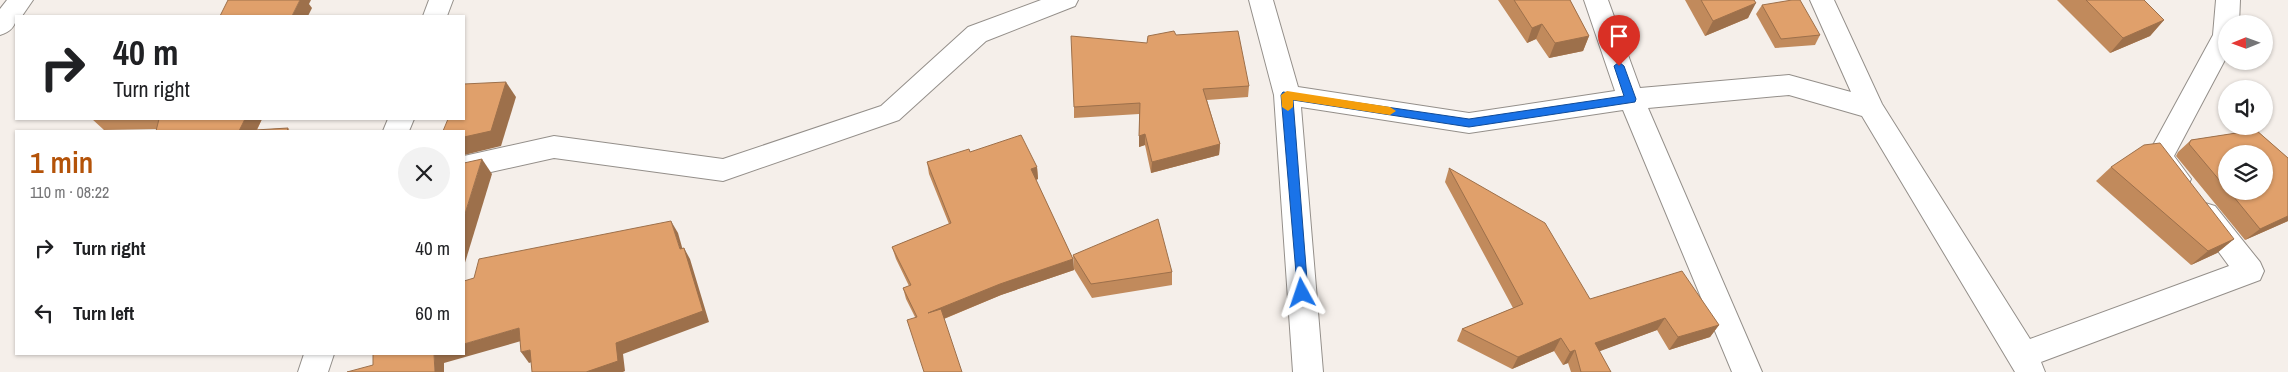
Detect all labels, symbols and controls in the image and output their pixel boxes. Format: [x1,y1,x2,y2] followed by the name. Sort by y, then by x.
[1598,15,1640,66] pin
[2218,15,2272,70] north arrow
[2218,15,2273,200] map controls
[1605,22,1633,50] icon: arrive
[113,29,178,76] text: 40 m
[30,35,95,100] icon: right
[113,74,190,104] text: Turn right
[2218,80,2273,135] button: sound
[30,142,93,182] text: 1 min
[2218,145,2273,200] button: layers
[398,147,450,199] button: close
[30,181,109,203] text: 110 m · 08:22
[30,234,58,262] icon: right
[73,235,145,261] text: Turn right
[415,235,450,261] text: 40 m
[1275,266,1327,318] position arrow
[30,299,58,327] icon: left
[73,300,134,326] text: Turn left
[415,300,450,326] text: 60 m

